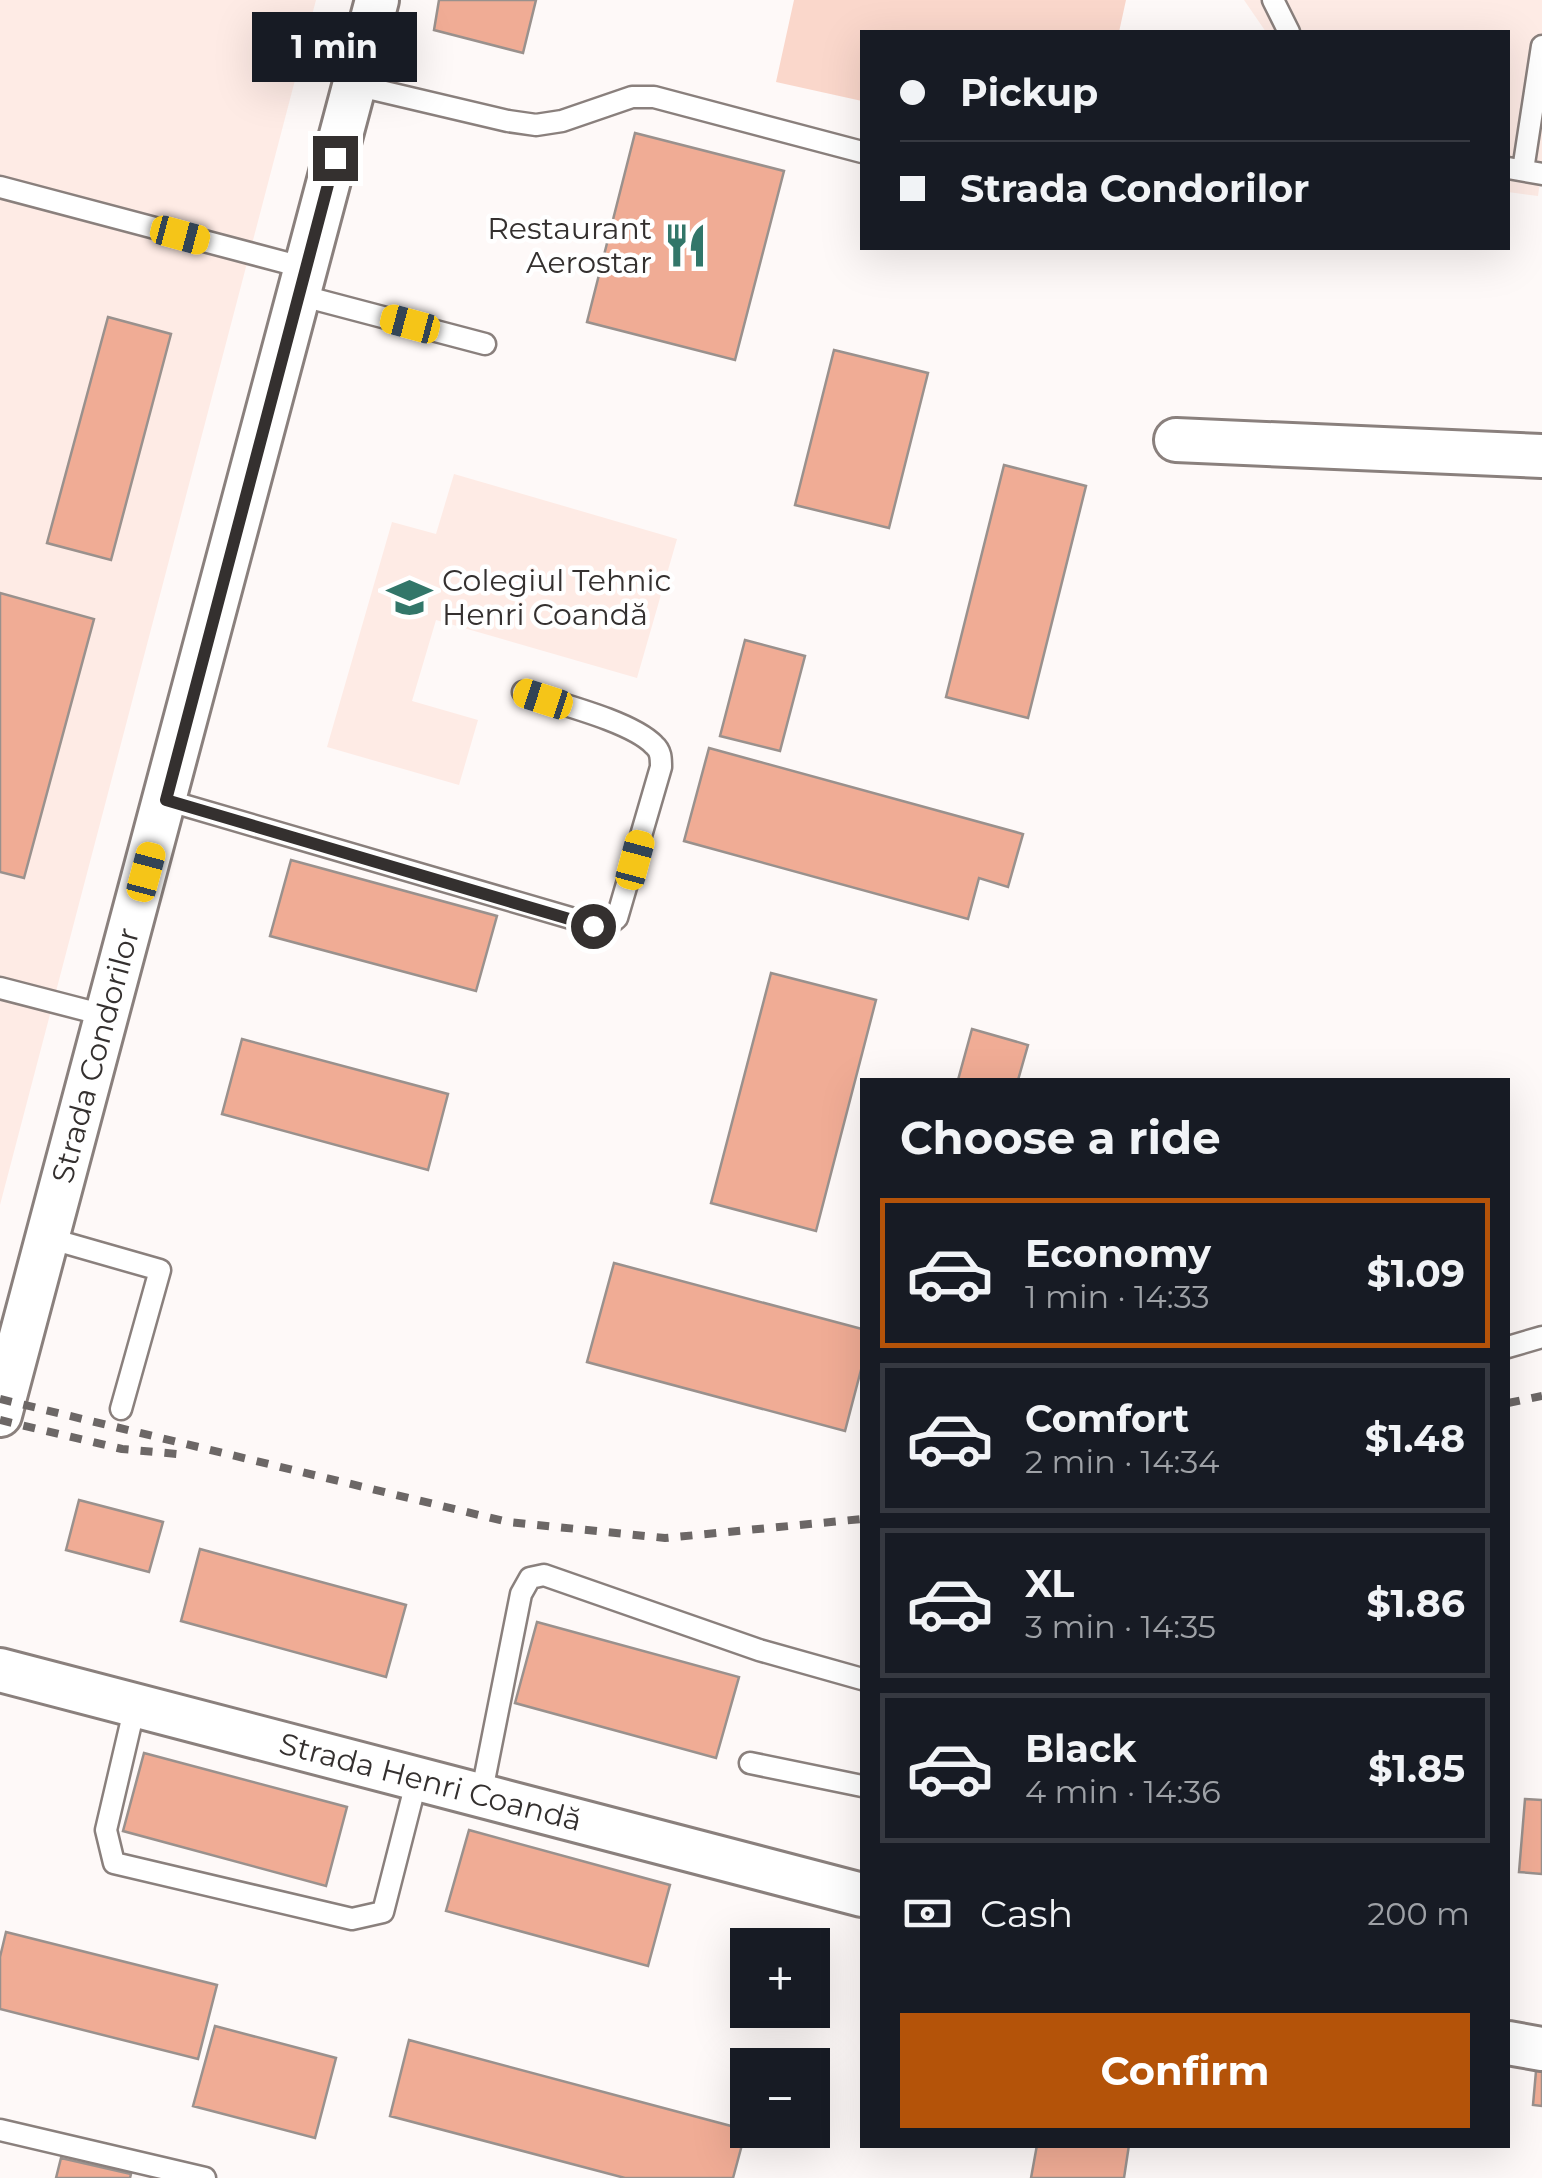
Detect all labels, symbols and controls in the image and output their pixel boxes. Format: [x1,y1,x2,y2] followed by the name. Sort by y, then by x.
[252,13,418,83] callout: 1 min
[291,27,378,66] text: 1 min
[960,69,1098,116] text: Pickup
[313,136,358,181] route end
[960,165,1309,212] text: Strada Condorilor
[487,210,652,281] place label: Restaurant Aerostar
[147,213,213,257] car
[661,222,709,270] restaurant icon: Restaurant Aerostar
[377,302,443,346] car
[442,562,672,633] place label: Colegiul Tehnic Henri Coandă
[385,574,433,622] school or university icon: Colegiul Tehnic Henri Coandă
[510,675,576,723] car
[613,827,657,893] car
[124,839,168,905] car
[571,904,616,949] route start
[44,924,147,1187] street label: Strada Condorilor
[900,1110,1221,1165] text: Choose a ride
[905,1228,995,1318] icon: car
[1025,1230,1211,1277] text: Economy
[1367,1250,1465,1297] text: $1.09
[1025,1277,1210,1316] text: 1 min · 14:33
[905,1393,995,1483] icon: car
[1025,1395,1189,1442] text: Comfort
[1365,1415,1465,1462] text: $1.48
[1025,1442,1219,1481] text: 2 min · 14:34
[905,1558,995,1648] icon: car
[1025,1560,1074,1607] text: XL
[1367,1580,1465,1627] text: $1.86
[1025,1607,1216,1646] text: 3 min · 14:35
[905,1723,995,1813] icon: car
[276,1725,586,1839] street label: Strada Henri Coandă
[1025,1725,1136,1772] text: Black
[1368,1745,1465,1792] text: $1.85
[1025,1772,1221,1811] text: 4 min · 14:36
[900,1886,955,1941] icon: cash
[980,1890,1073,1937] text: Cash
[1367,1894,1470,1933] text: 200 m
[730,1928,830,2148] map controls
[730,1928,830,2028] button: +
[900,2013,1470,2128] button: Confirm
[730,2048,830,2148] button: −

